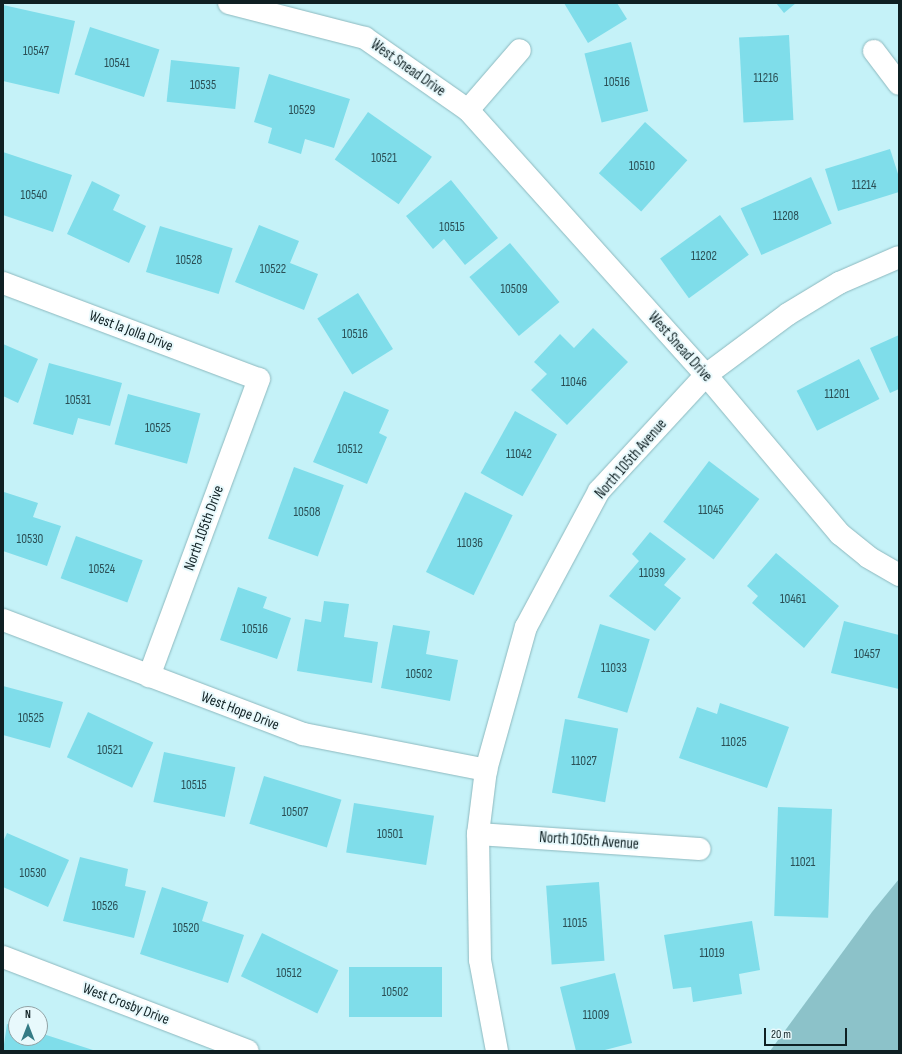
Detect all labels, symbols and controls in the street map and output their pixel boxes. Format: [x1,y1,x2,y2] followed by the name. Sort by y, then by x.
[367,36,449,100] street label: West Snead Drive
[23,43,49,59] house number: 10547
[104,55,130,71] house number: 10541
[754,70,778,86] house number: 11216
[604,74,630,90] house number: 10516
[190,77,216,93] house number: 10535
[289,102,315,118] house number: 10529
[371,150,397,166] house number: 10521
[629,158,655,174] house number: 10510
[852,177,876,193] house number: 11214
[21,187,47,203] house number: 10540
[773,208,799,224] house number: 11208
[439,219,465,235] house number: 10515
[691,248,717,264] house number: 11202
[176,252,202,268] house number: 10528
[260,261,286,277] house number: 10522
[500,281,528,297] house number: 10509
[87,307,175,355] street label: West la Jolla Drive
[644,309,716,385] street label: West Snead Drive
[342,326,368,342] house number: 10516
[561,374,587,390] house number: 11046
[825,386,849,402] house number: 11201
[65,392,91,408] house number: 10531
[591,415,671,503] street label: North 105th Avenue
[145,420,171,436] house number: 10525
[337,441,363,457] house number: 10512
[506,446,532,462] house number: 11042
[180,483,228,573] street label: North 105th Drive
[698,502,724,518] house number: 11045
[293,504,321,520] house number: 10508
[17,531,43,547] house number: 10530
[457,535,483,551] house number: 11036
[89,561,115,577] house number: 10524
[639,565,665,581] house number: 11039
[780,591,806,607] house number: 10461
[242,621,268,637] house number: 10516
[854,646,880,662] house number: 10457
[601,660,627,676] house number: 11033
[406,666,432,682] house number: 10502
[198,688,282,734] street label: West Hope Drive
[18,710,44,726] house number: 10525
[721,734,747,750] house number: 11025
[97,742,123,758] house number: 10521
[571,753,597,769] house number: 11027
[181,777,207,793] house number: 10515
[282,804,308,820] house number: 10507
[377,826,403,842] house number: 10501
[539,829,639,853] street label: North 105th Avenue
[791,854,815,870] house number: 11021
[20,865,46,881] house number: 10530
[92,898,118,914] house number: 10526
[563,915,587,931] house number: 11015
[173,920,199,936] house number: 10520
[699,945,725,961] house number: 11019
[276,965,302,981] house number: 10512
[80,979,172,1029] street label: West Crosby Drive
[382,984,408,1000] house number: 10502
[8,1006,48,1046] north arrow
[583,1007,609,1023] house number: 11009
[25,1008,31,1021] text: N
[766,1020,849,1046] scale bar
[771,1027,791,1042] text: 20 m

